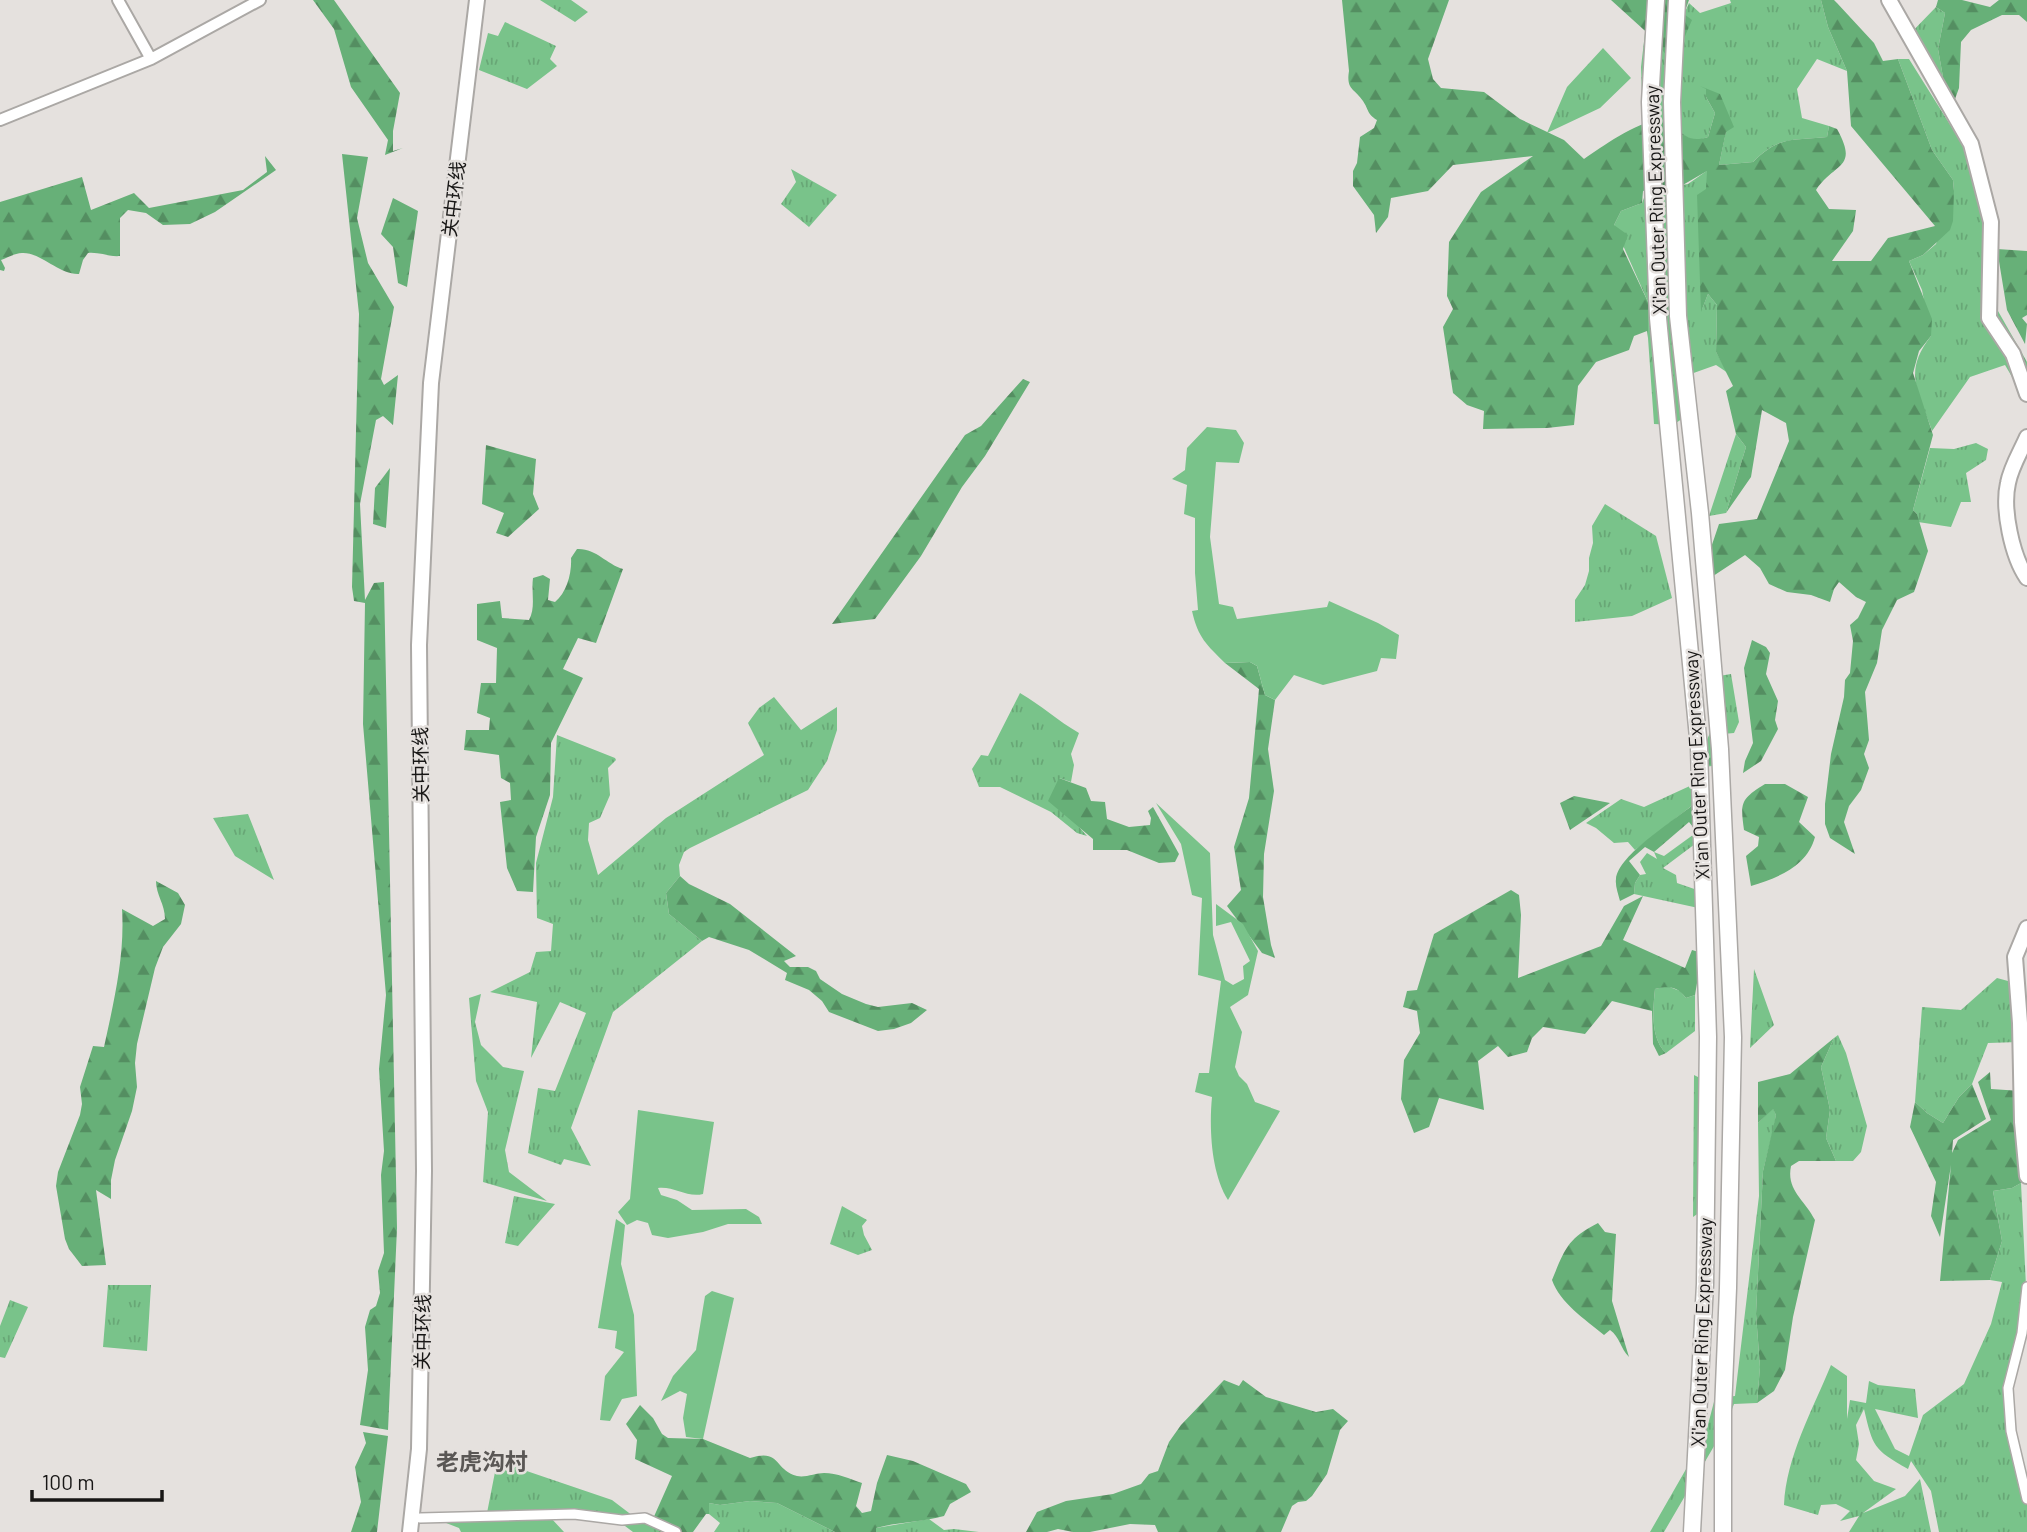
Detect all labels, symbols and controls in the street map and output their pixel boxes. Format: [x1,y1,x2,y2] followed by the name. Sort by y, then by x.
[1639,85,1670,315] street label: Xi'an Outer Ring Expressway
[437,160,469,238] street label: 关中环线
[1679,650,1713,880] street label: Xi'an Outer Ring Expressway
[408,727,432,803] street label: 关中环线
[1686,1217,1717,1447] street label: Xi'an Outer Ring Expressway
[410,1294,434,1370] street label: 关中环线
[436,1447,528,1475] district label: 老虎沟村
[32,1458,161,1502] scale bar
[42,1469,95,1494] text: 100 m

